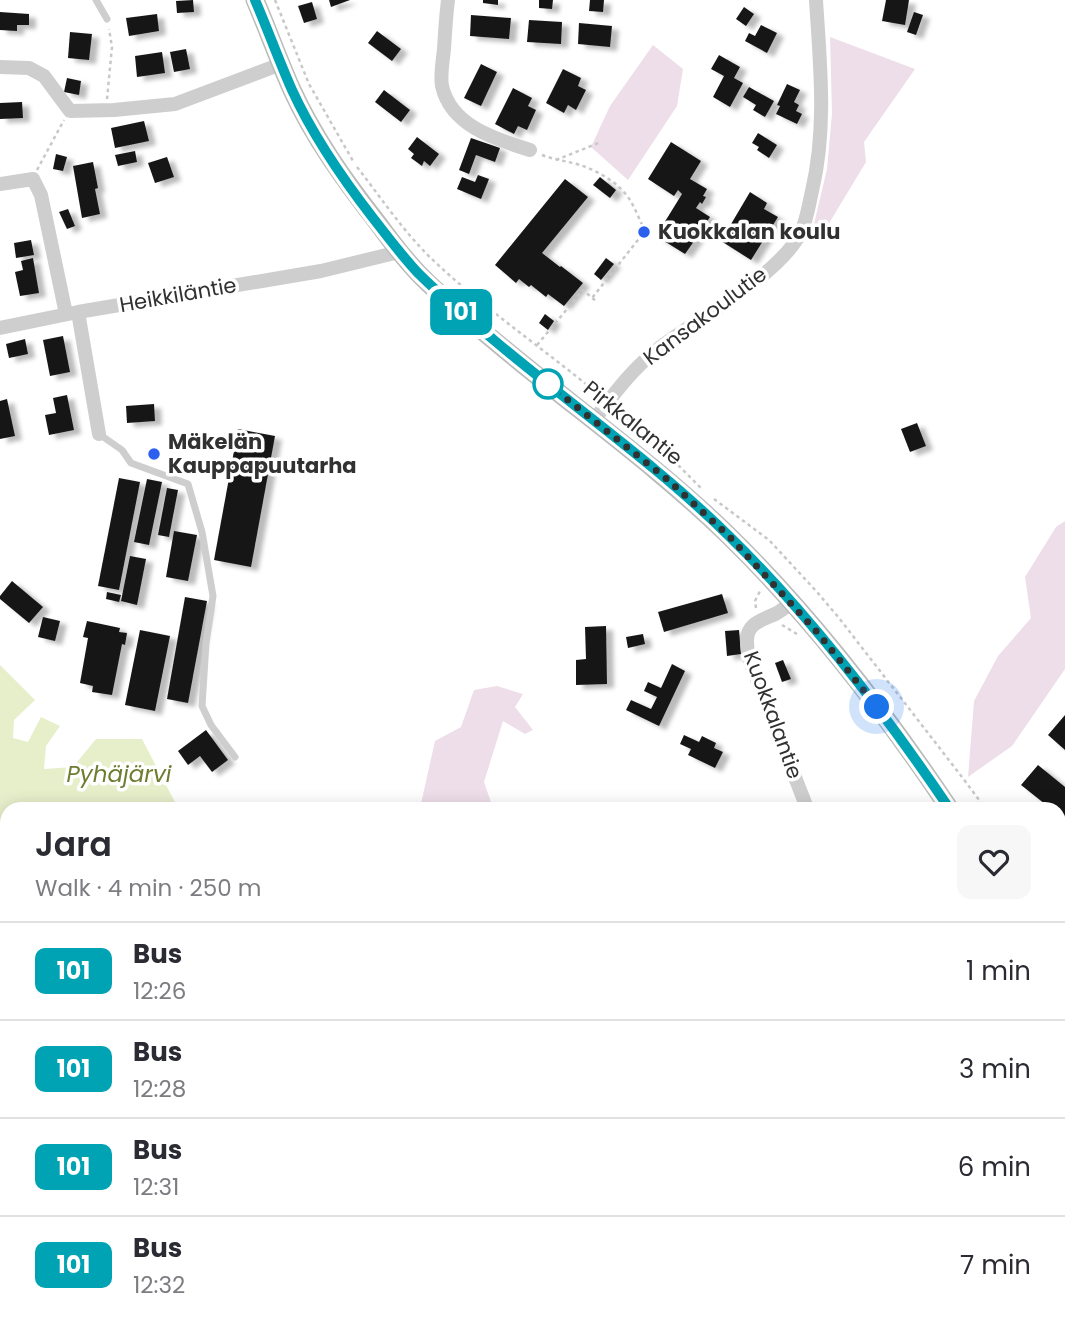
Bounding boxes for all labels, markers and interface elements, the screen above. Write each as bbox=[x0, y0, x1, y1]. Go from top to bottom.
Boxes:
place label: Kuokkalan koulu bbox=[658, 217, 840, 246]
marker: Kuokkalan koulu bbox=[636, 224, 652, 240]
street label: Kansakoulutie bbox=[637, 260, 772, 372]
street label: Heikkiläntie bbox=[117, 270, 239, 319]
line badge: 101 bbox=[421, 289, 501, 335]
text: 101 bbox=[444, 295, 478, 328]
unlabelled marker bbox=[533, 369, 563, 399]
street label: Pirkkalantie bbox=[578, 374, 689, 472]
place label: Mäkelän Kauppapuutarha bbox=[168, 427, 357, 480]
marker: Mäkelän Kauppapuutarha bbox=[146, 446, 162, 462]
street label: Kuokkalantie bbox=[737, 647, 810, 783]
your location bbox=[859, 689, 894, 724]
water label: Pyhäjärvi bbox=[67, 758, 172, 790]
text: Jara bbox=[35, 821, 112, 868]
button: heart bbox=[957, 825, 1031, 899]
text: Walk · 4 min · 250 m bbox=[35, 872, 261, 904]
text: Bus bbox=[133, 936, 182, 972]
text: 1 min bbox=[966, 953, 1031, 989]
text: 101 bbox=[57, 954, 90, 987]
text: 12:26 bbox=[133, 975, 186, 1007]
text: Bus bbox=[133, 1034, 182, 1070]
text: 3 min bbox=[959, 1051, 1031, 1087]
text: 101 bbox=[57, 1052, 90, 1085]
text: 12:28 bbox=[133, 1073, 186, 1105]
text: Bus bbox=[133, 1132, 182, 1168]
text: 6 min bbox=[958, 1149, 1031, 1185]
text: 101 bbox=[57, 1150, 90, 1183]
text: 12:31 bbox=[133, 1171, 179, 1203]
text: Bus bbox=[133, 1230, 182, 1266]
text: 7 min bbox=[960, 1247, 1031, 1283]
text: 101 bbox=[57, 1248, 90, 1281]
text: 12:32 bbox=[133, 1269, 185, 1301]

